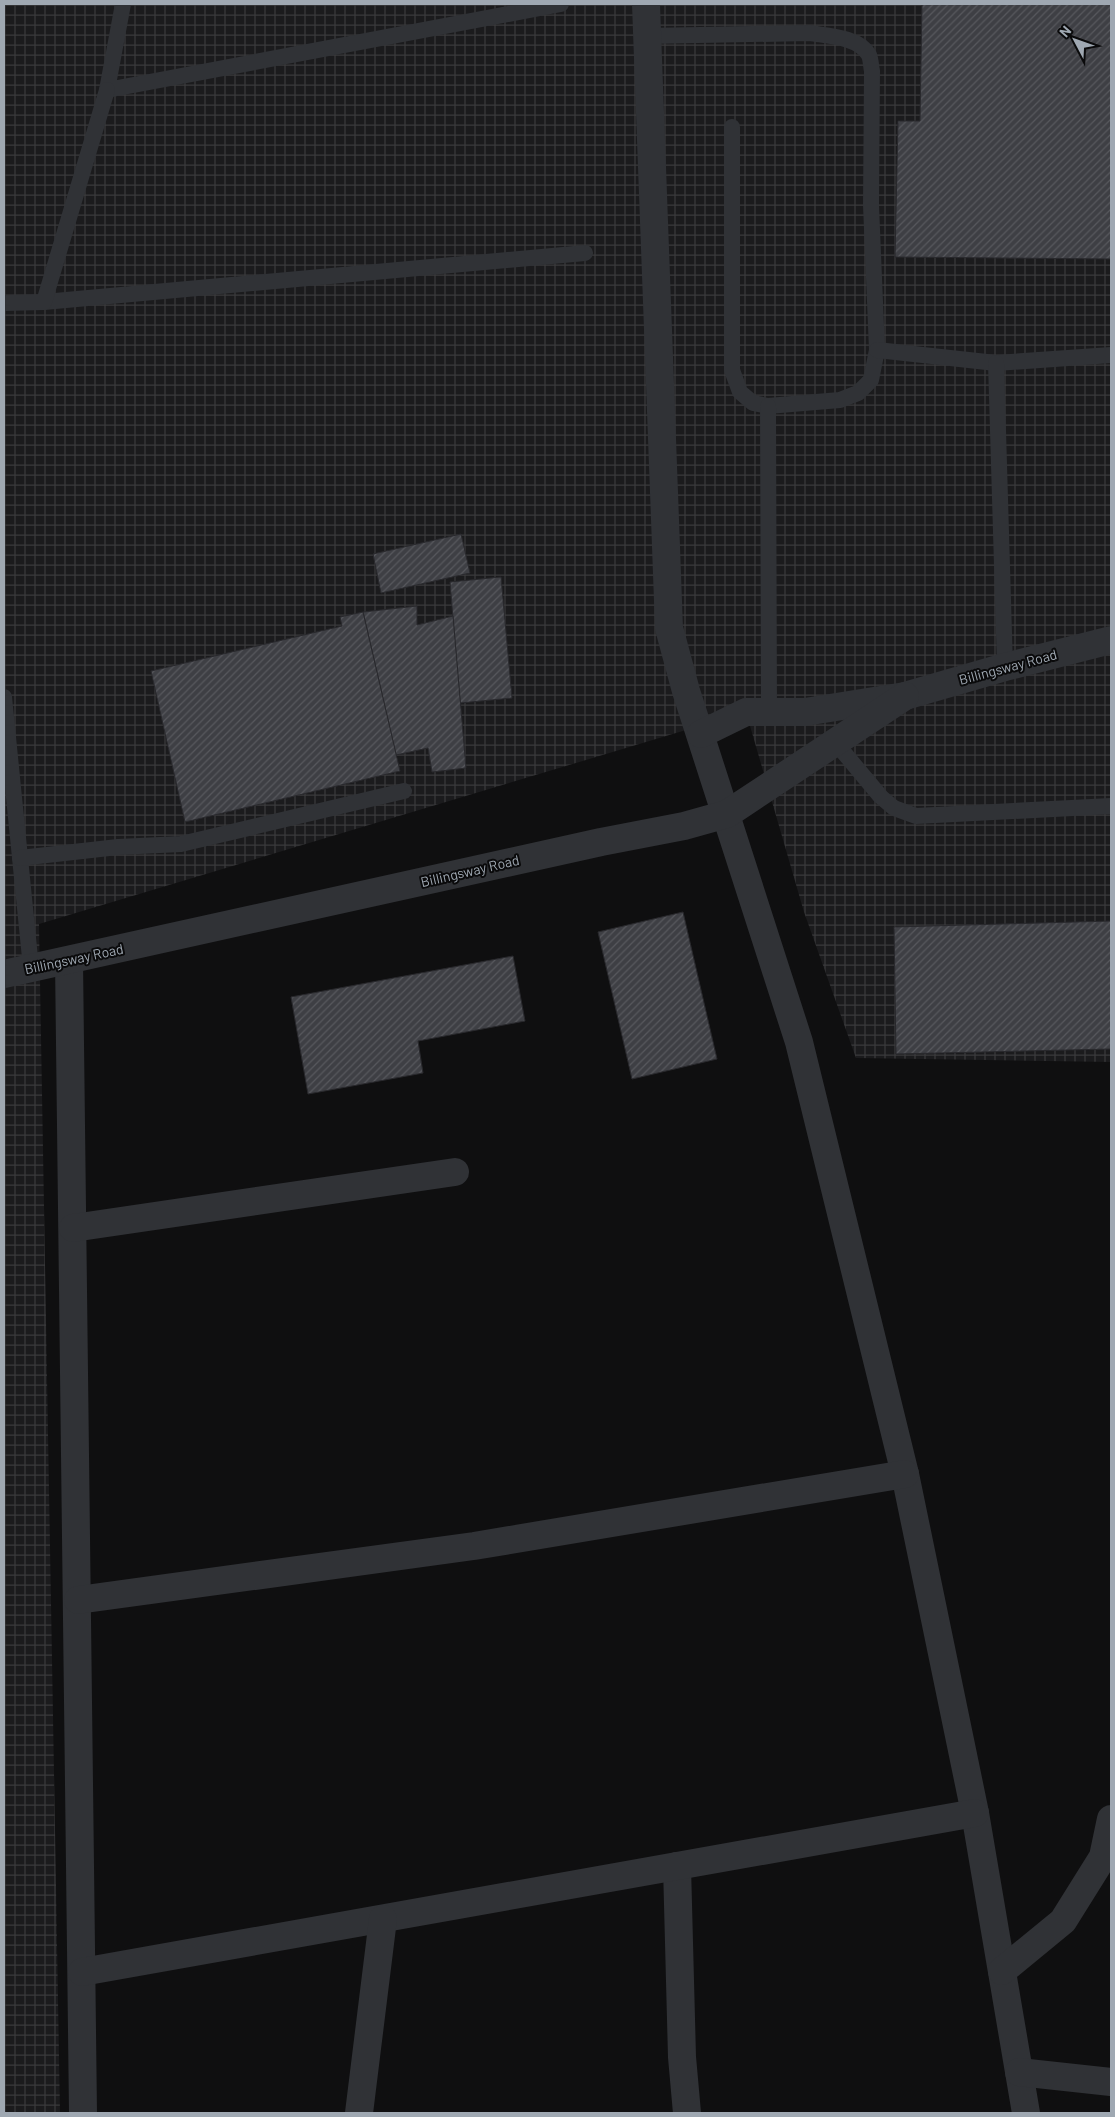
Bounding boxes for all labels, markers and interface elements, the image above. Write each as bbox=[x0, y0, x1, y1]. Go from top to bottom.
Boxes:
north arrow bbox=[1050, 15, 1100, 65]
text: N bbox=[1055, 22, 1074, 40]
street label: Billingsway Road bbox=[957, 645, 1059, 688]
street label: Billingsway Road bbox=[419, 851, 521, 890]
street label: Billingsway Road bbox=[23, 940, 125, 977]

